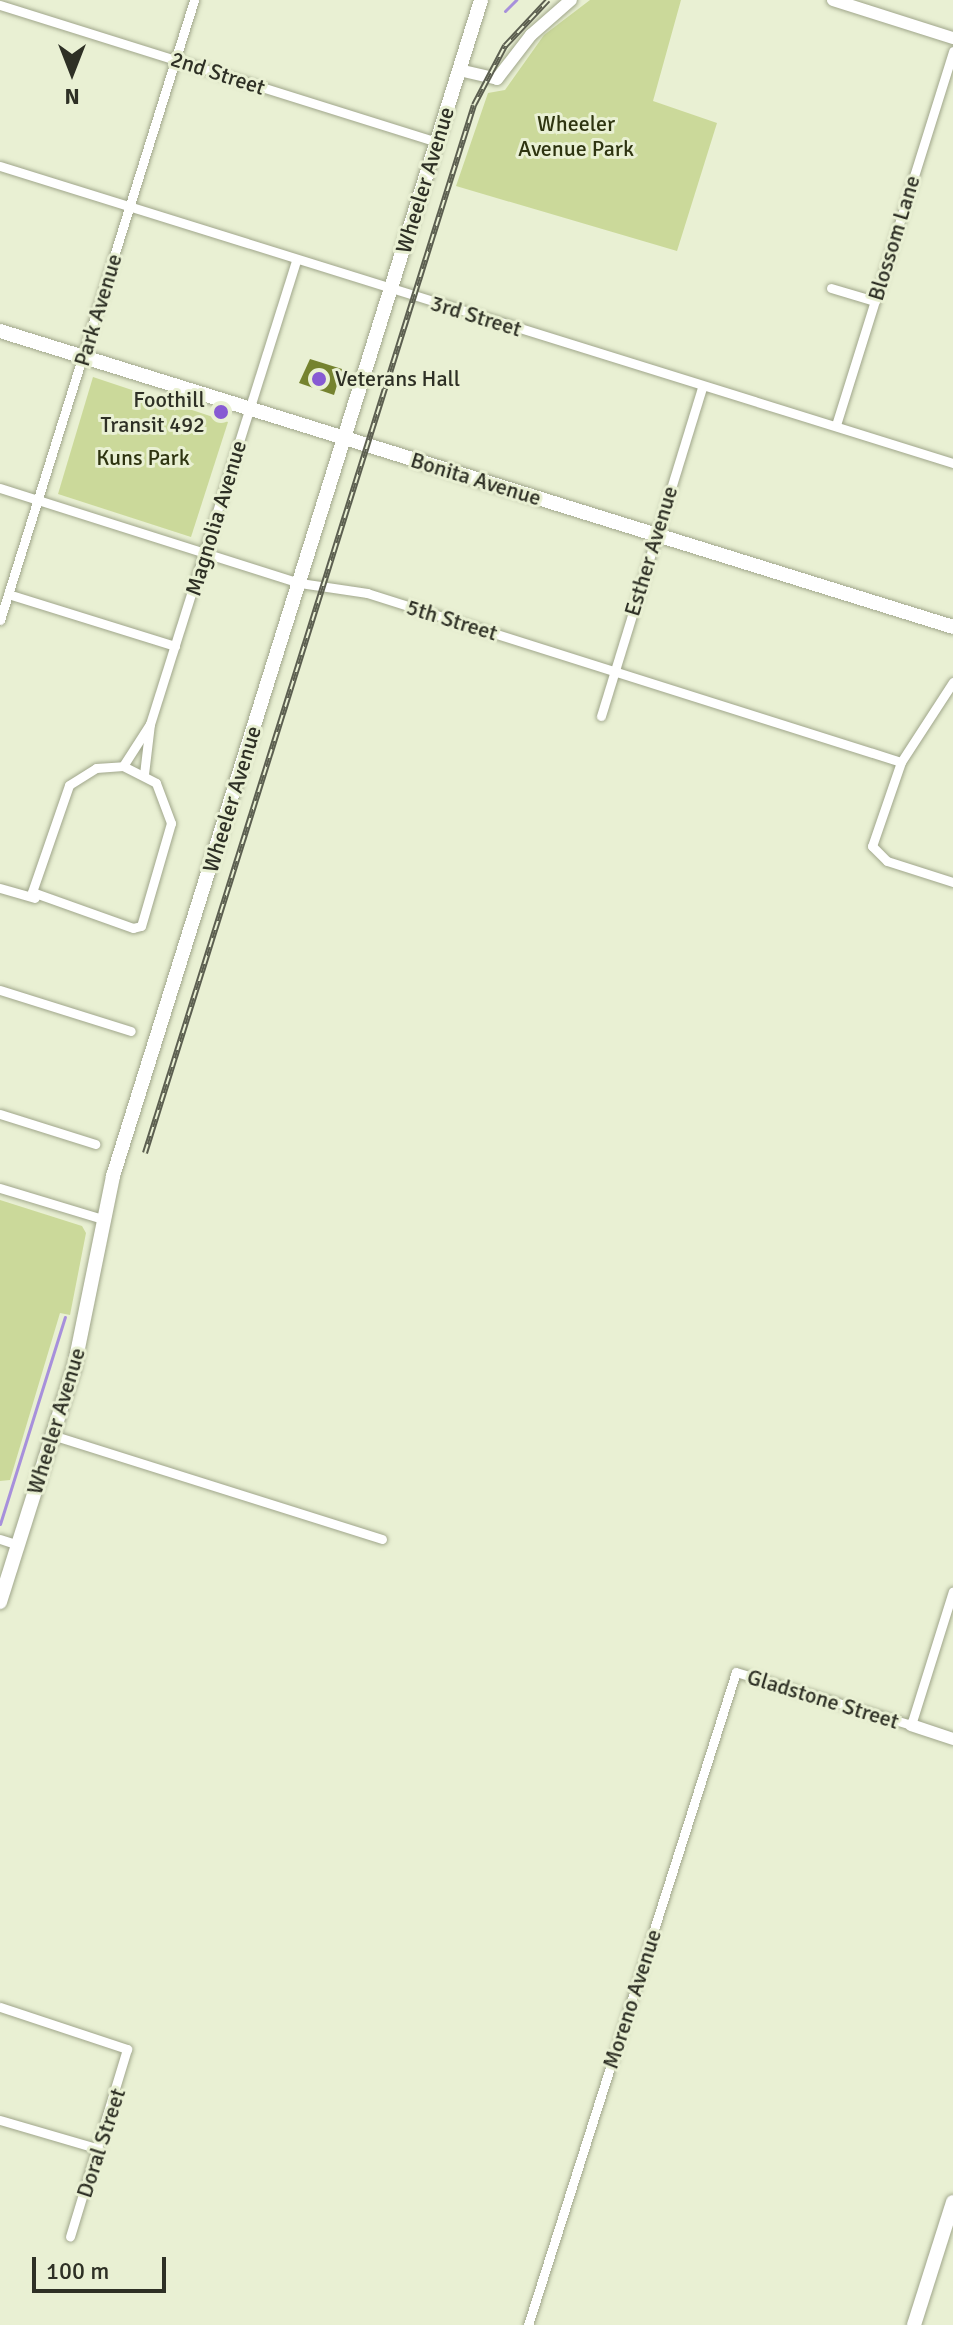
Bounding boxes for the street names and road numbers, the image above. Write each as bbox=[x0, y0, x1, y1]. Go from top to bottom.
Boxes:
street label: 2nd Street bbox=[167, 45, 269, 101]
street label: Wheeler Avenue bbox=[390, 104, 460, 256]
street label: Blossom Lane bbox=[862, 172, 926, 304]
street label: Park Avenue bbox=[68, 251, 128, 369]
street label: 3rd Street bbox=[427, 290, 525, 342]
street label: Magnolia Avenue bbox=[180, 437, 252, 599]
street label: Bonita Avenue bbox=[408, 447, 544, 511]
street label: Esther Avenue bbox=[619, 483, 683, 619]
street label: 5th Street bbox=[403, 594, 501, 646]
street label: Wheeler Avenue bbox=[197, 723, 267, 875]
street label: Wheeler Avenue bbox=[21, 1345, 91, 1497]
street label: Gladstone Street bbox=[744, 1663, 902, 1735]
street label: Moreno Avenue bbox=[597, 1926, 667, 2072]
street label: Doral Street bbox=[71, 2085, 131, 2201]

